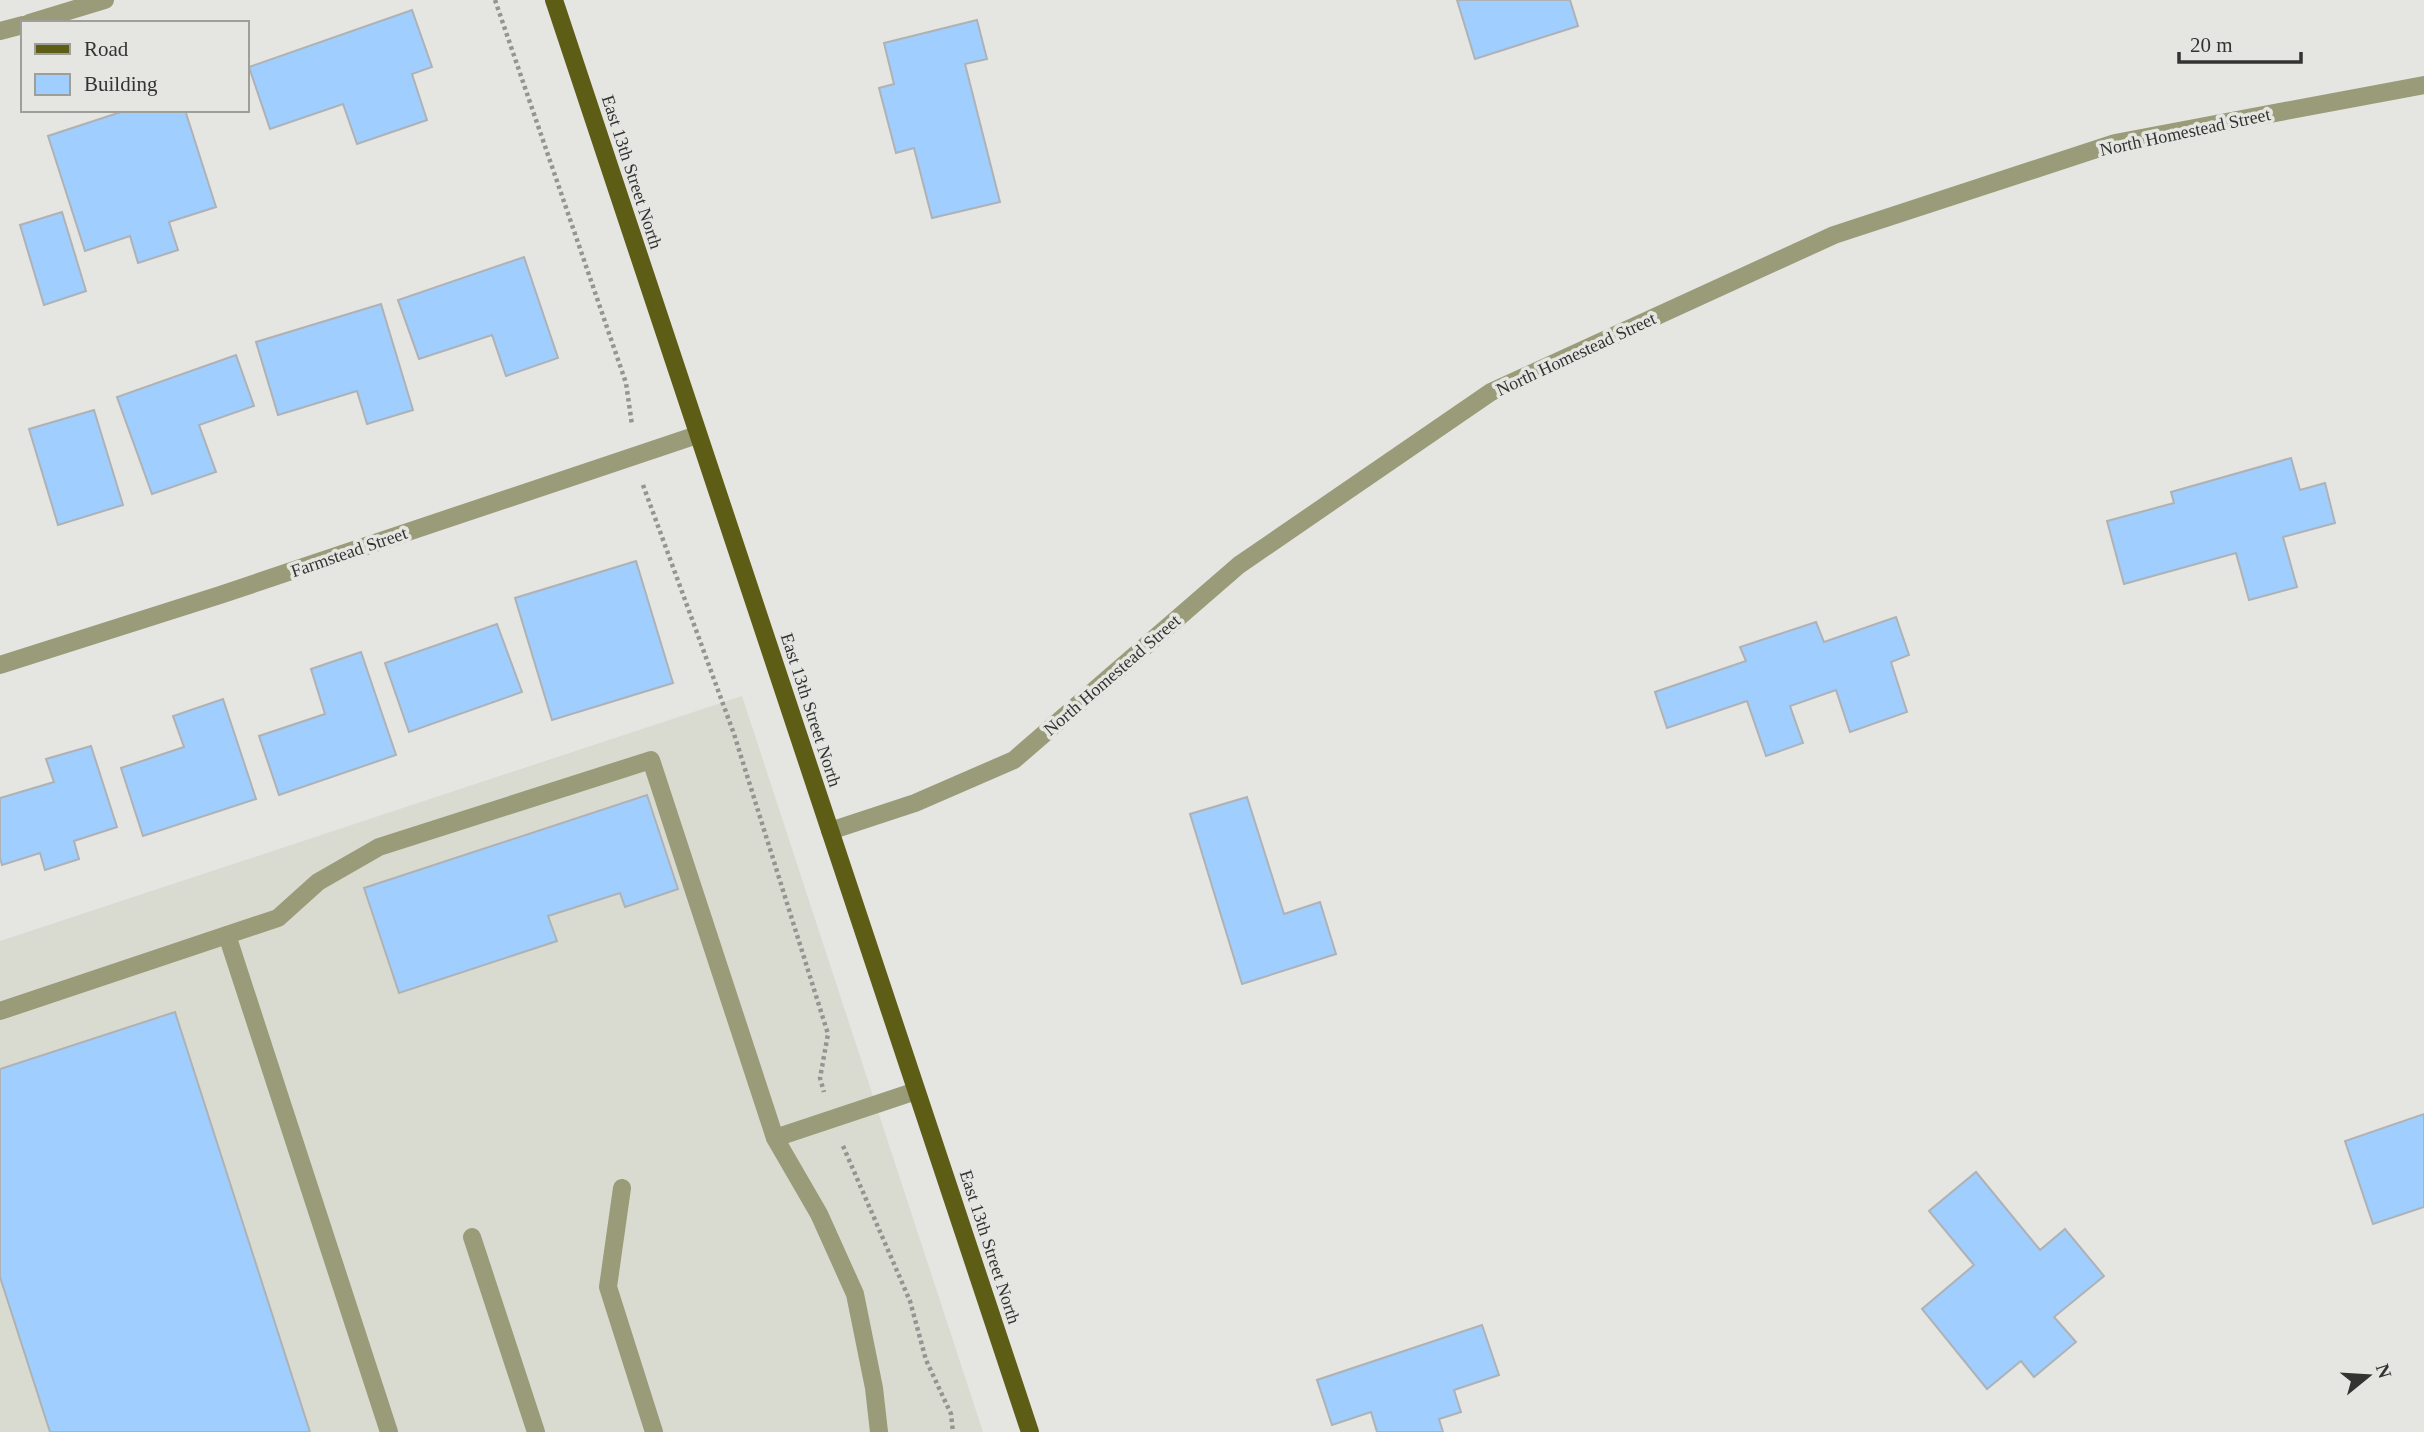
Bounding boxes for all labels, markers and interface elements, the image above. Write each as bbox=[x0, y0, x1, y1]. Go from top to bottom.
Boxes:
legend bbox=[21, 21, 248, 112]
scale bar bbox=[2179, 21, 2302, 65]
text: 20 m bbox=[2190, 33, 2233, 57]
text: Road bbox=[84, 37, 129, 61]
text: Building bbox=[84, 72, 158, 96]
street label: East 13th Street North bbox=[598, 93, 666, 251]
street label: North Homestead Street bbox=[2098, 104, 2272, 160]
street label: North Homestead Street bbox=[1493, 308, 1659, 400]
street label: Farmstead Street bbox=[288, 523, 410, 581]
street label: North Homestead Street bbox=[1040, 610, 1184, 740]
street label: East 13th Street North bbox=[777, 631, 845, 789]
street label: East 13th Street North bbox=[956, 1168, 1024, 1326]
north arrow bbox=[2333, 1341, 2403, 1411]
text: N bbox=[2372, 1361, 2396, 1381]

